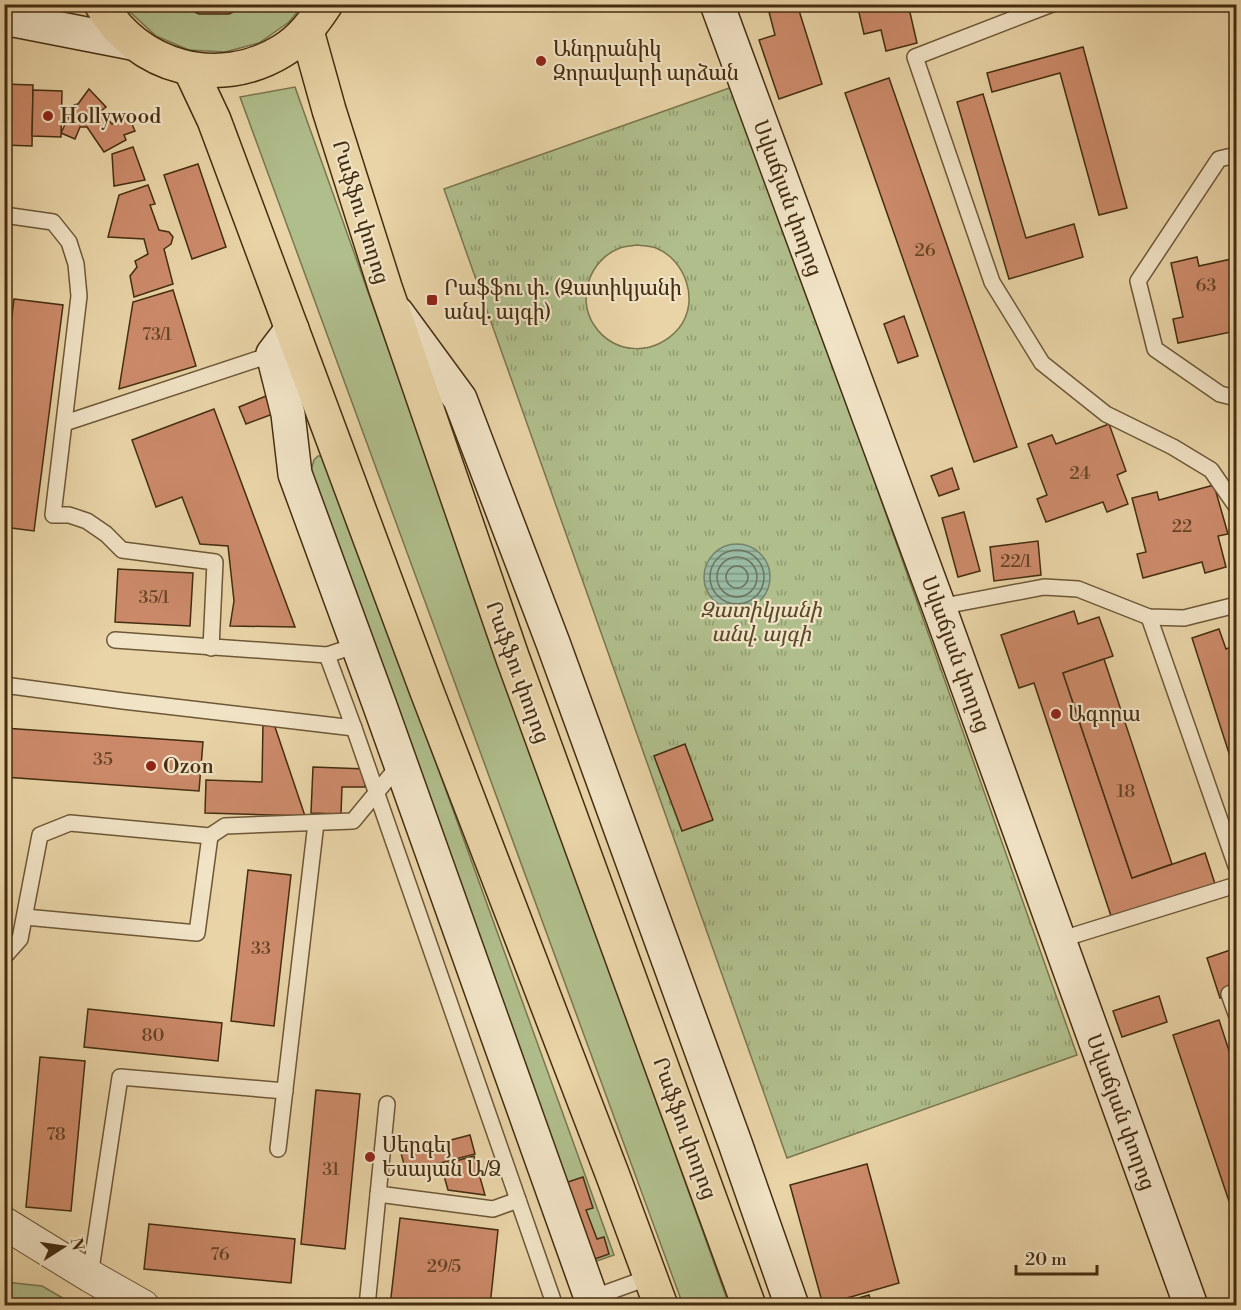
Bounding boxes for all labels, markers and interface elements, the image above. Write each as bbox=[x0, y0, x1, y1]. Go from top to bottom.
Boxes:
place label: Անդրանիկ Զորավարի արձան bbox=[553, 37, 739, 87]
marker: Անդրանիկ Զորավարի արձան bbox=[534, 54, 548, 68]
place label: Hollywood bbox=[60, 104, 161, 130]
marker: Hollywood bbox=[41, 109, 55, 123]
street label: Սվաճյան փողոց bbox=[747, 117, 827, 280]
street label: Րաֆֆու փողոց bbox=[326, 137, 394, 287]
house number: 26 bbox=[914, 239, 936, 262]
house number: 63 bbox=[1196, 274, 1216, 297]
place label: Րաֆֆու փ. (Զատիկյանի անվ. այգի) bbox=[444, 276, 682, 326]
marker: Րաֆֆու փ. (Զատիկյանի անվ. այգի) bbox=[425, 293, 439, 307]
house number: 73/1 bbox=[142, 323, 172, 346]
house number: 24 bbox=[1069, 462, 1091, 485]
house number: 22 bbox=[1172, 515, 1192, 538]
house number: 22/1 bbox=[1000, 550, 1032, 573]
street label: Սվաճյան փողոց bbox=[915, 573, 995, 736]
house number: 35/1 bbox=[138, 586, 170, 609]
street label: Րաֆֆու փողոց bbox=[479, 598, 555, 747]
park label: Զատիկյանի անվ. այգի bbox=[700, 598, 823, 648]
place label: Ագորա bbox=[1068, 702, 1140, 728]
marker: Ագորա bbox=[1049, 707, 1063, 721]
house number: 35 bbox=[93, 748, 113, 771]
place label: Ozon bbox=[163, 754, 214, 780]
marker: Ozon bbox=[144, 759, 158, 773]
house number: 18 bbox=[1117, 780, 1135, 803]
house number: 33 bbox=[251, 937, 271, 960]
house number: 80 bbox=[142, 1024, 165, 1047]
street label: Սվաճյան փողոց bbox=[1080, 1031, 1160, 1194]
street label: Րաֆֆու փողոց bbox=[646, 1054, 722, 1203]
house number: 78 bbox=[46, 1123, 66, 1146]
place label: Սերգեյ Եսայան Ա/Ձ bbox=[382, 1133, 501, 1183]
marker: Սերգեյ Եսայան Ա/Ձ bbox=[363, 1150, 377, 1164]
house number: 31 bbox=[322, 1158, 340, 1181]
north arrow bbox=[33, 1217, 93, 1277]
text: N bbox=[66, 1236, 88, 1253]
scale bar bbox=[1016, 1238, 1097, 1276]
house number: 76 bbox=[210, 1243, 230, 1266]
text: 20 m bbox=[1025, 1248, 1067, 1271]
house number: 29/5 bbox=[427, 1255, 461, 1278]

